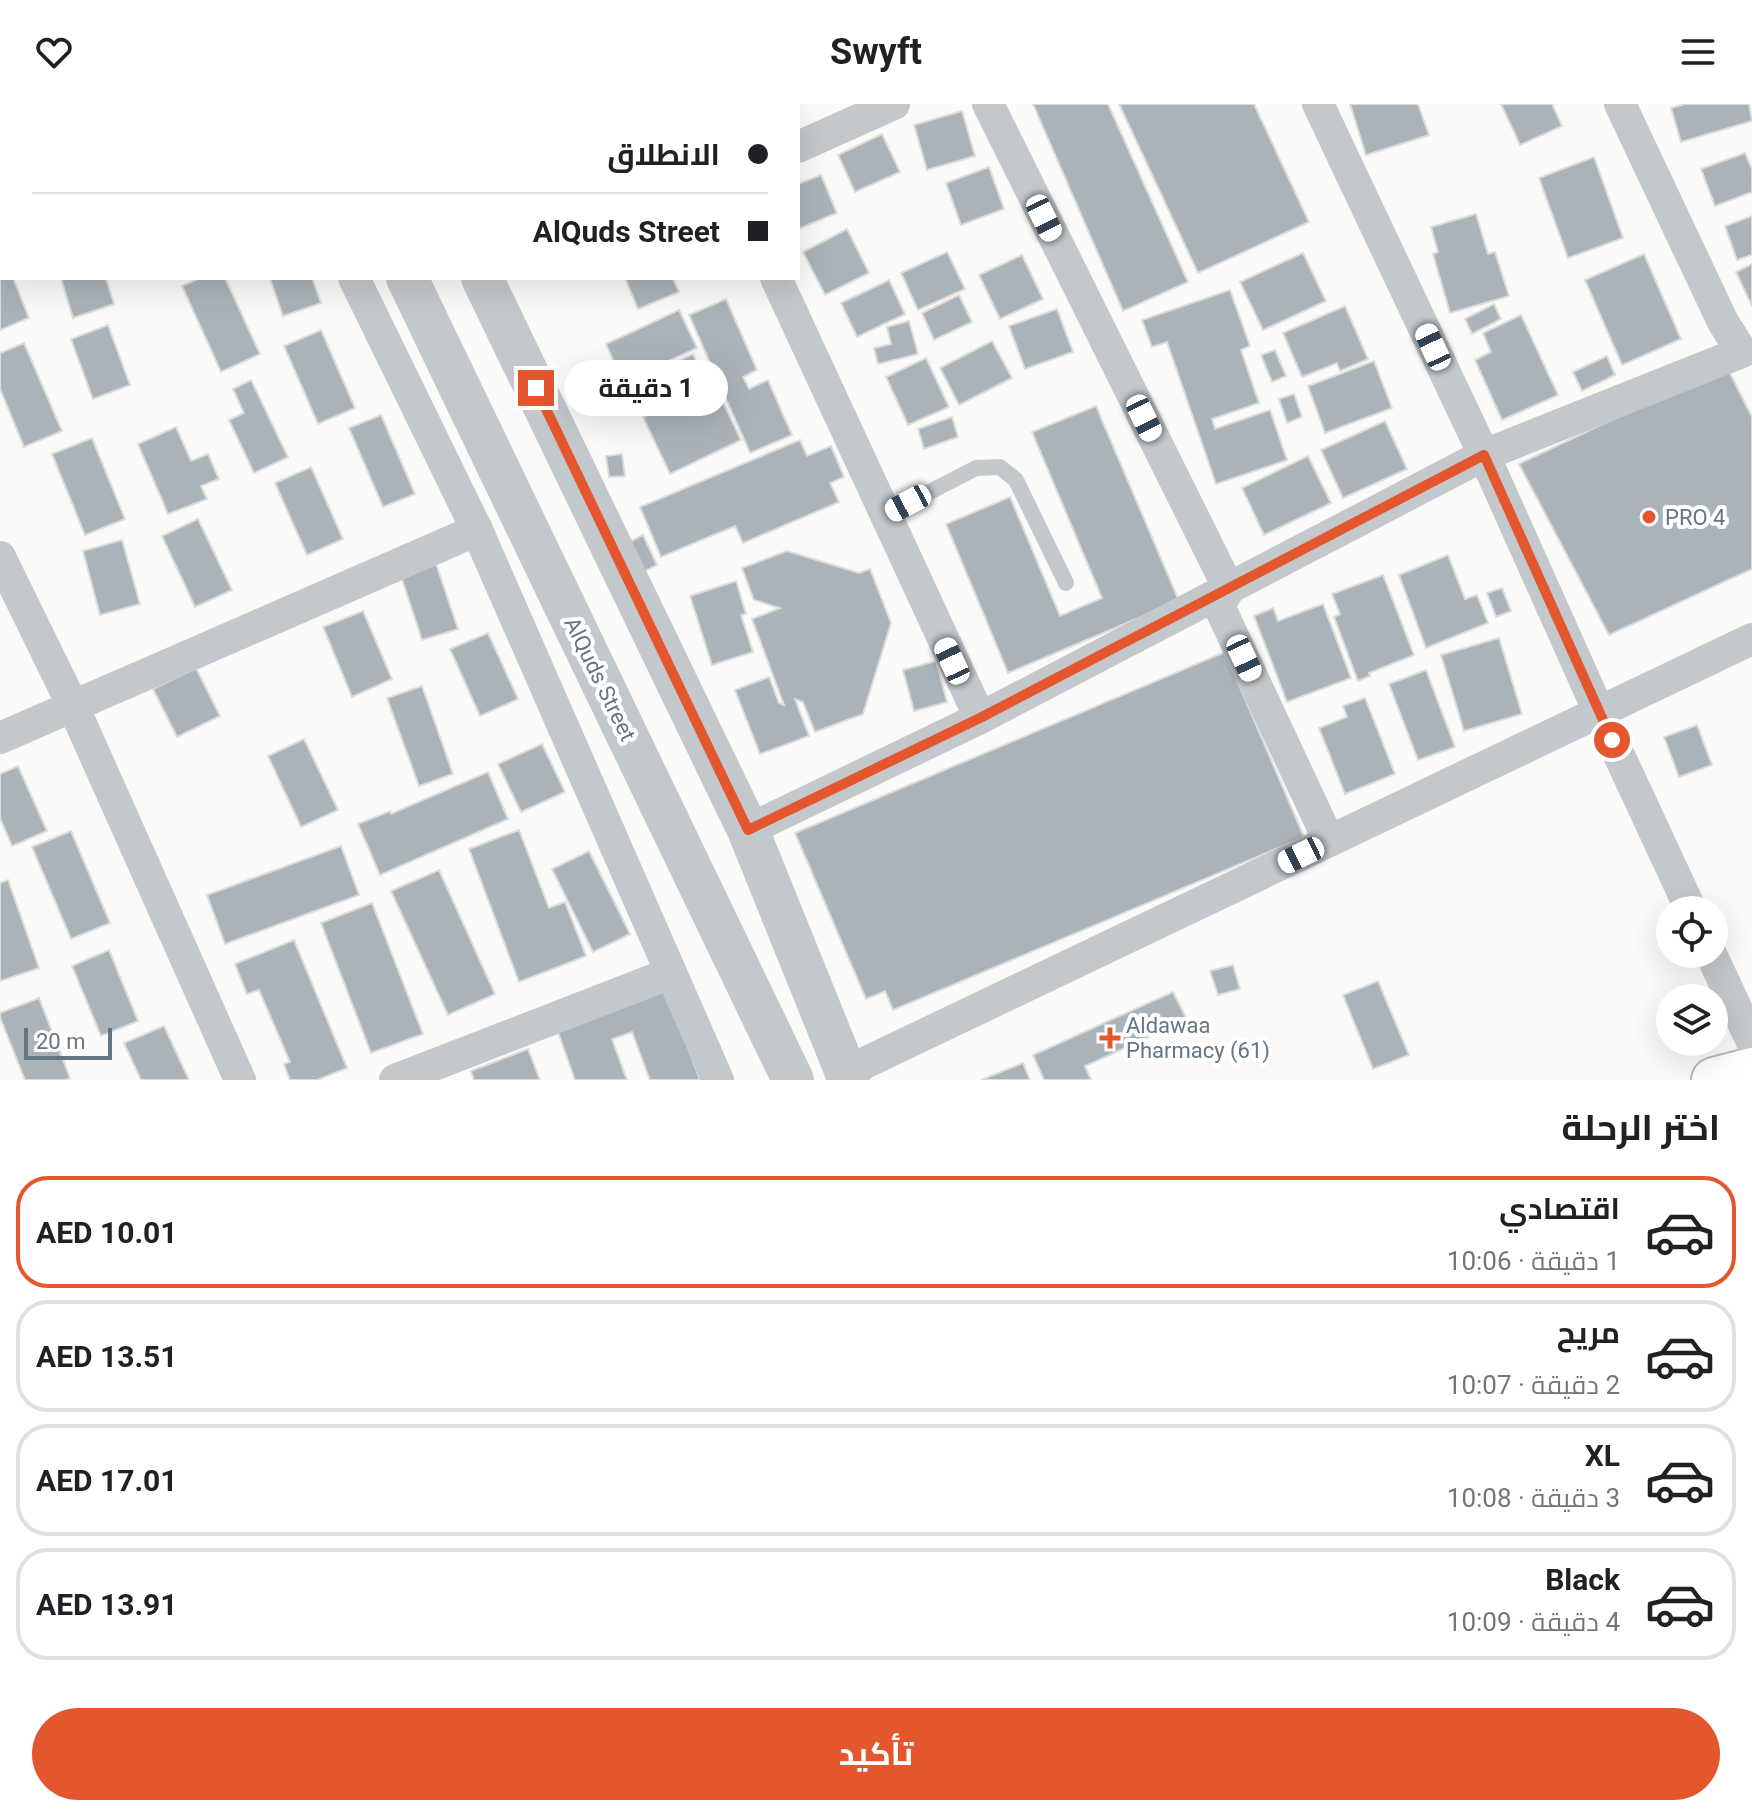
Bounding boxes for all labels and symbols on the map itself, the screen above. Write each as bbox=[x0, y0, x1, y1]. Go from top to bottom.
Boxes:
car bbox=[1023, 191, 1065, 245]
car bbox=[1412, 320, 1454, 374]
callout: 1 دقيقة bbox=[564, 360, 728, 416]
route end bbox=[518, 370, 554, 406]
car bbox=[1123, 391, 1165, 445]
car bbox=[881, 481, 935, 525]
place label: PRO 4 bbox=[1665, 505, 1725, 530]
marker: PRO 4 bbox=[1640, 508, 1658, 526]
street label: AlQuds Street bbox=[559, 613, 641, 745]
car bbox=[1223, 631, 1265, 685]
car bbox=[931, 634, 973, 688]
route start bbox=[1594, 722, 1630, 758]
car bbox=[1274, 834, 1328, 876]
place label: Aldawaa Pharmacy (61) bbox=[1126, 1013, 1270, 1064]
scale bar bbox=[24, 1024, 112, 1060]
marker: Aldawaa Pharmacy (61) bbox=[1101, 1029, 1119, 1047]

